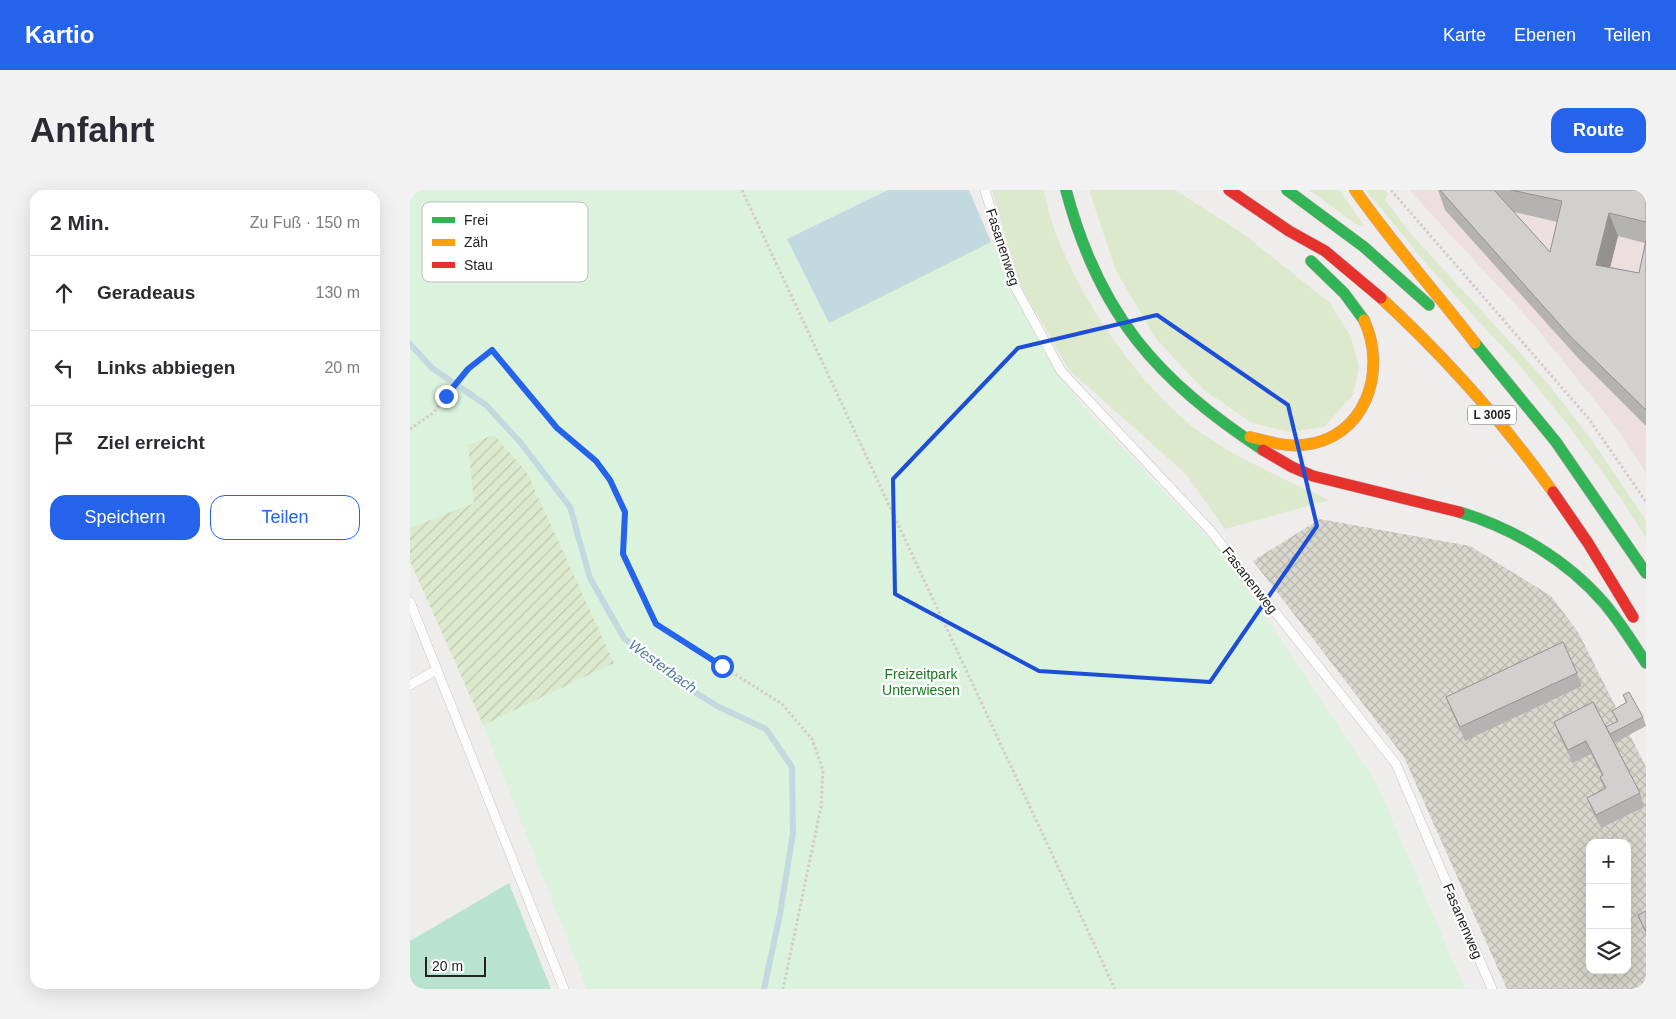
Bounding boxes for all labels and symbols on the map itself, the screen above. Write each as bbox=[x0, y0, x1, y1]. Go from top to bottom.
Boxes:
legend bbox=[422, 202, 588, 282]
street label: Fasanenweg bbox=[983, 206, 1023, 288]
text: Frei bbox=[464, 212, 488, 228]
text: Zäh bbox=[464, 234, 488, 250]
text: Stau bbox=[464, 257, 493, 273]
route end bbox=[435, 385, 458, 408]
road number: L 3005 bbox=[1468, 406, 1516, 424]
street label: Fasanenweg bbox=[1219, 543, 1281, 617]
water label: Westerbach bbox=[626, 636, 700, 696]
route start bbox=[711, 655, 734, 678]
park label: Freizeitpark Unterwiesen bbox=[882, 666, 960, 698]
street label: Fasanenweg bbox=[1440, 881, 1486, 961]
scale bar bbox=[425, 954, 486, 977]

